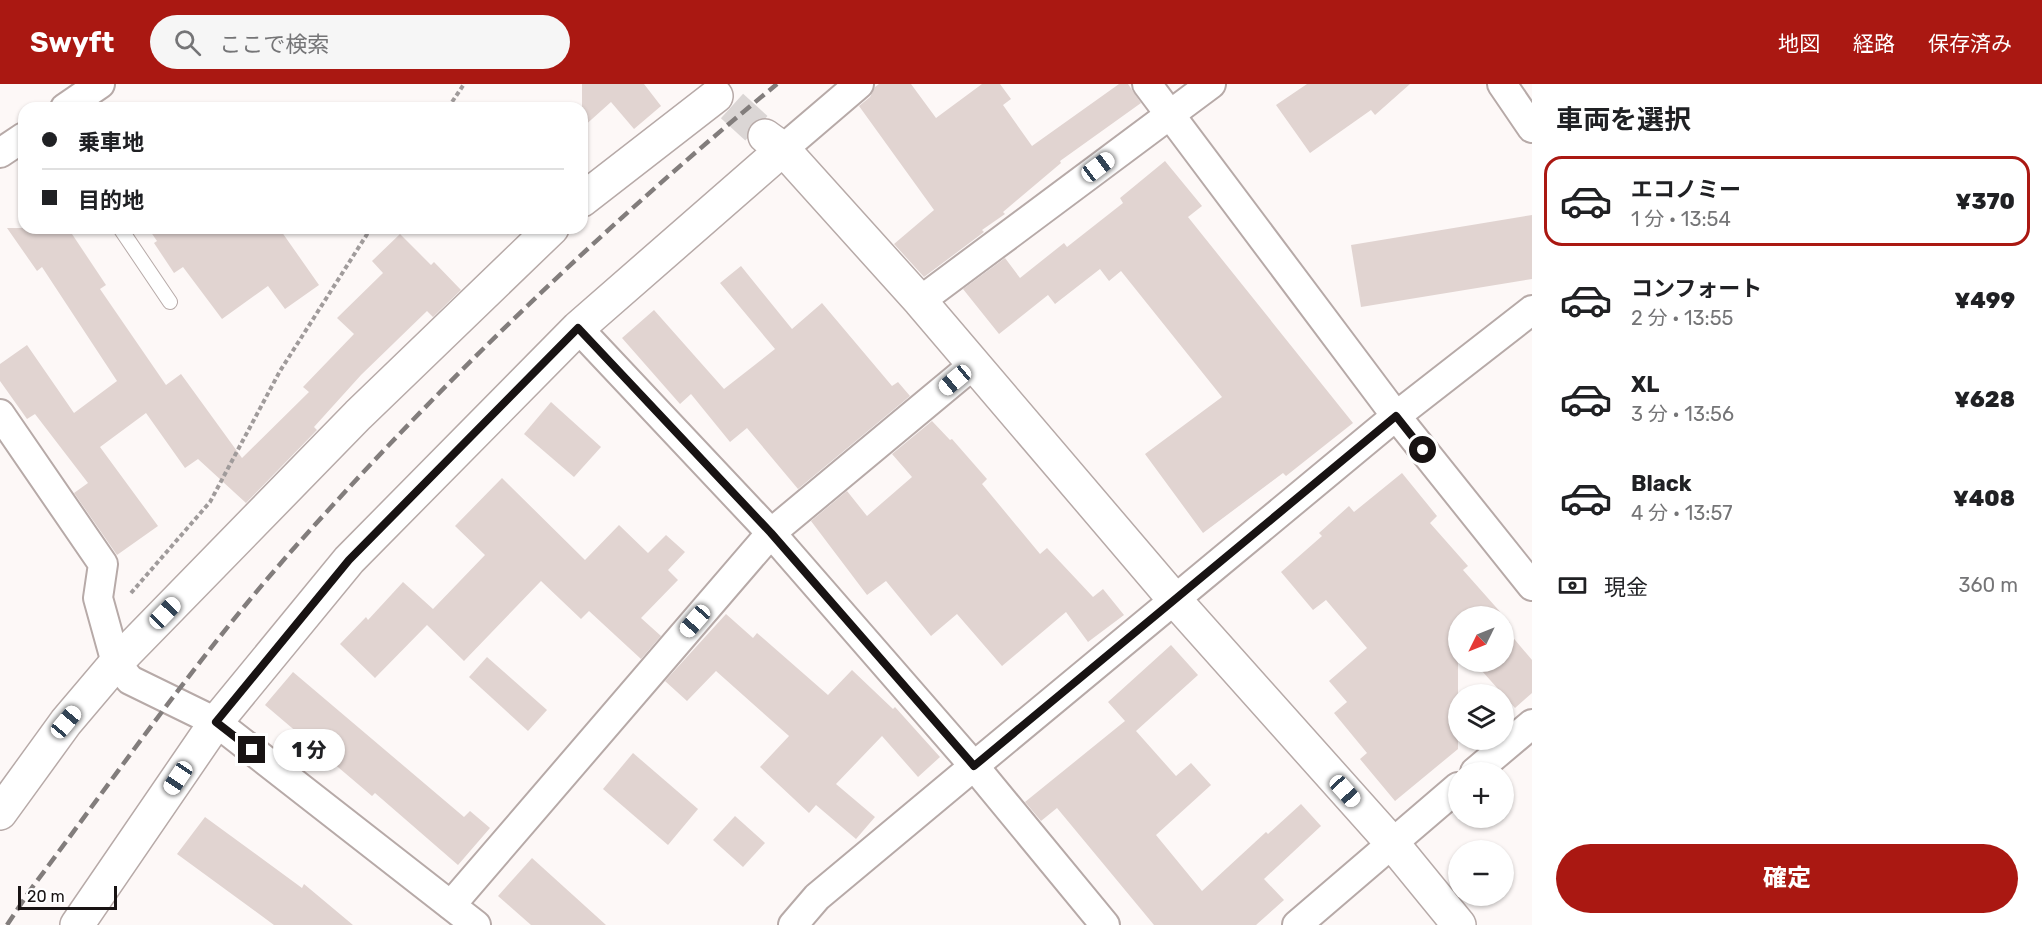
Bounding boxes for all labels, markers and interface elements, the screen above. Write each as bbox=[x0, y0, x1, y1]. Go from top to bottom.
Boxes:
search box bbox=[150, 15, 570, 69]
text: Swyft bbox=[30, 26, 114, 59]
icon: search bbox=[171, 26, 204, 59]
text: ここで検索 bbox=[219, 31, 329, 58]
text: 地図 bbox=[1778, 31, 1820, 56]
text: 経路 bbox=[1853, 31, 1895, 56]
text: 保存済み bbox=[1928, 31, 2012, 56]
text: 車両を選択 bbox=[1556, 104, 1691, 136]
text: 乗車地 bbox=[78, 129, 144, 156]
car bbox=[1078, 149, 1118, 185]
icon: car bbox=[1559, 174, 1613, 228]
text: エコノミー bbox=[1631, 176, 1741, 203]
text: 目的地 bbox=[78, 187, 144, 214]
text: ¥370 bbox=[1956, 188, 2015, 215]
text: 1 分 · 13:54 bbox=[1631, 207, 1731, 231]
icon: car bbox=[1559, 273, 1613, 327]
text: コンフォート bbox=[1631, 275, 1762, 302]
text: ¥499 bbox=[1954, 287, 2015, 314]
text: 2 分 · 13:55 bbox=[1631, 306, 1734, 330]
car bbox=[935, 362, 975, 398]
text: XL bbox=[1631, 371, 1659, 398]
icon: car bbox=[1559, 372, 1613, 426]
text: ¥628 bbox=[1954, 386, 2015, 413]
text: 3 分 · 13:56 bbox=[1631, 402, 1734, 426]
route start bbox=[1409, 436, 1436, 463]
text: Black bbox=[1631, 470, 1692, 497]
icon: car bbox=[1559, 471, 1613, 525]
text: ¥408 bbox=[1953, 485, 2015, 512]
text: 4 分 · 13:57 bbox=[1631, 501, 1733, 525]
icon: cash bbox=[1556, 569, 1589, 602]
text: 360 m bbox=[1959, 573, 2018, 597]
text: 現金 bbox=[1604, 574, 1648, 601]
car bbox=[146, 594, 184, 632]
car bbox=[676, 602, 714, 640]
north arrow bbox=[1448, 606, 1514, 672]
map controls bbox=[1448, 606, 1514, 906]
button: layers bbox=[1448, 684, 1514, 750]
car bbox=[48, 702, 84, 742]
callout: 1 分 bbox=[273, 729, 345, 771]
route end bbox=[238, 736, 265, 763]
text: 1 分 bbox=[292, 738, 326, 762]
car bbox=[160, 758, 196, 798]
button: + bbox=[1448, 762, 1514, 828]
car bbox=[1326, 772, 1364, 810]
button: − bbox=[1448, 840, 1514, 906]
button: 確定 bbox=[1556, 844, 2018, 913]
scale bar bbox=[18, 883, 117, 910]
text: 20 m bbox=[27, 887, 65, 906]

